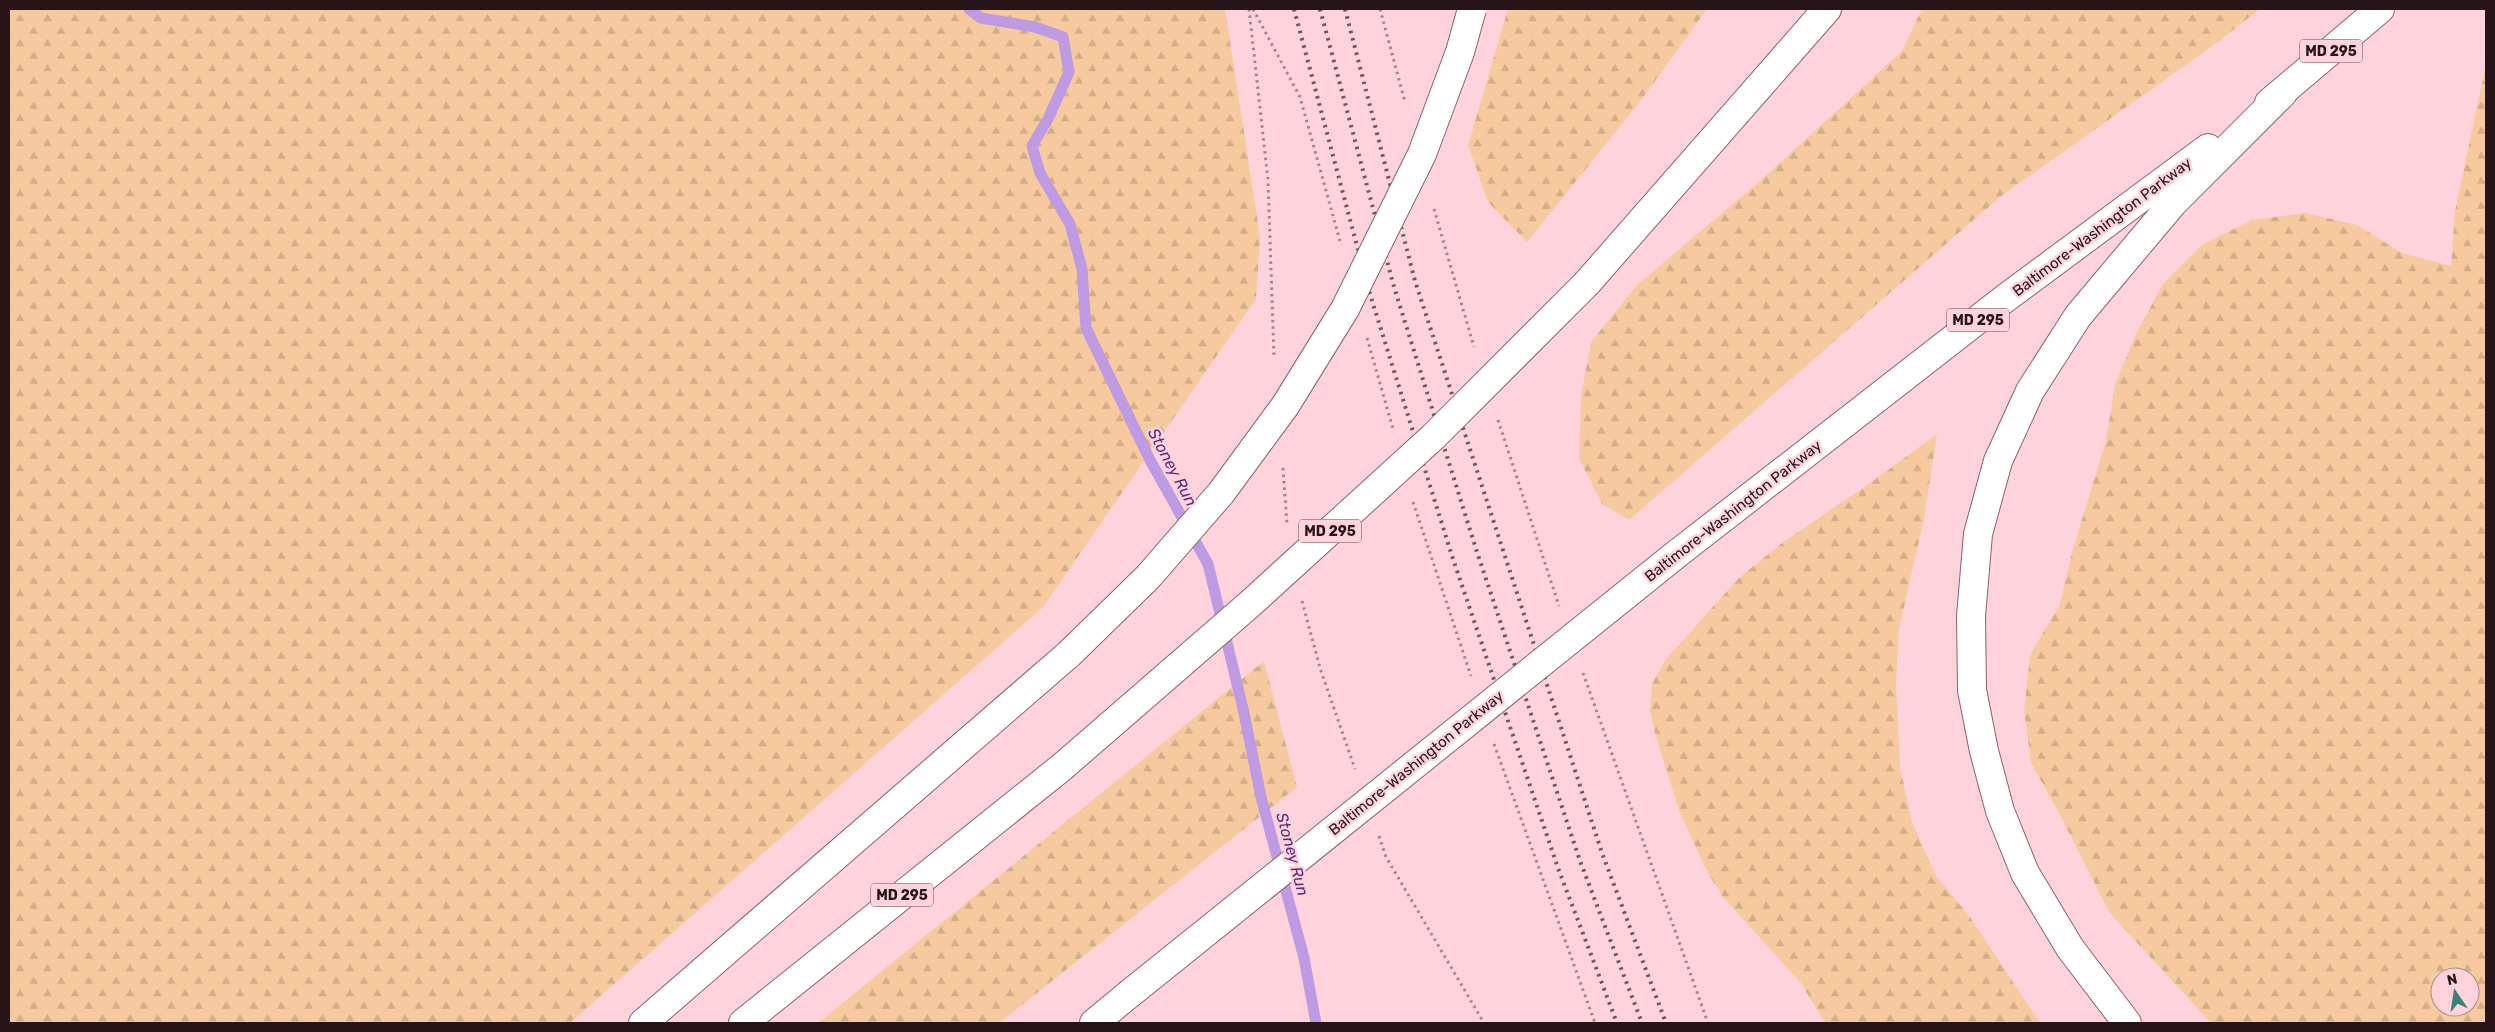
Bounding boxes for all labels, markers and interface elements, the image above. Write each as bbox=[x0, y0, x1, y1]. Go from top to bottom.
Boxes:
road number: MD 295 bbox=[2300, 40, 2362, 62]
street label: Baltimore-Washington Parkway bbox=[2009, 154, 2195, 300]
road number: MD 295 bbox=[1947, 308, 2009, 332]
water label: Stoney Run bbox=[1144, 425, 1201, 510]
street label: Baltimore-Washington Parkway bbox=[1641, 436, 1825, 586]
road number: MD 295 bbox=[1299, 520, 1361, 542]
street label: Baltimore-Washington Parkway bbox=[1325, 687, 1507, 839]
water label: Stoney Run bbox=[1272, 810, 1313, 898]
road number: MD 295 bbox=[871, 884, 933, 906]
north arrow bbox=[2430, 967, 2480, 1017]
text: N bbox=[2445, 970, 2459, 989]

